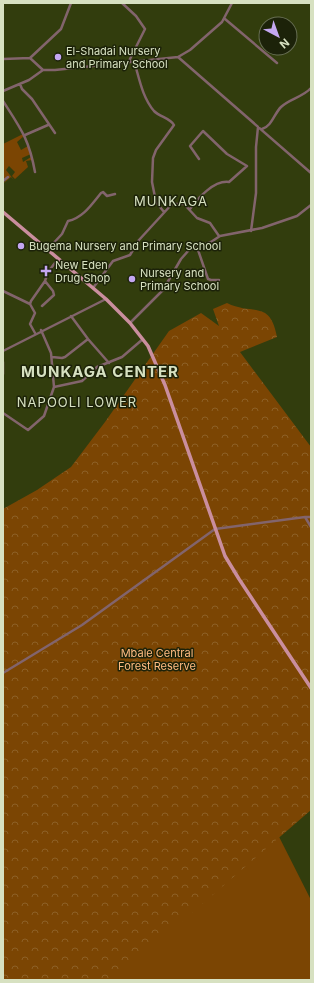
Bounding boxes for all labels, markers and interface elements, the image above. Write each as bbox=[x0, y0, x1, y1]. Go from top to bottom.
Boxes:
north arrow bbox=[258, 16, 298, 56]
text: N bbox=[277, 36, 292, 52]
place label: El-Shadai Nursery and Primary School bbox=[66, 44, 168, 71]
marker: El-Shadai Nursery and Primary School bbox=[53, 52, 63, 62]
district label: MUNKAGA bbox=[134, 193, 208, 209]
place label: Bugema Nursery and Primary School bbox=[29, 239, 221, 253]
marker: Bugema Nursery and Primary School bbox=[16, 241, 26, 251]
place label: New Eden Drug Shop bbox=[55, 258, 111, 285]
marker: New Eden Drug Shop bbox=[40, 265, 52, 277]
place label: Nursery and Primary School bbox=[140, 266, 219, 293]
marker: Nursery and Primary School bbox=[127, 274, 137, 284]
district label: MUNKAGA CENTER bbox=[21, 362, 179, 381]
district label: NAPOOLI LOWER bbox=[17, 394, 137, 410]
park label: Mbale Central Forest Reserve bbox=[118, 646, 196, 673]

